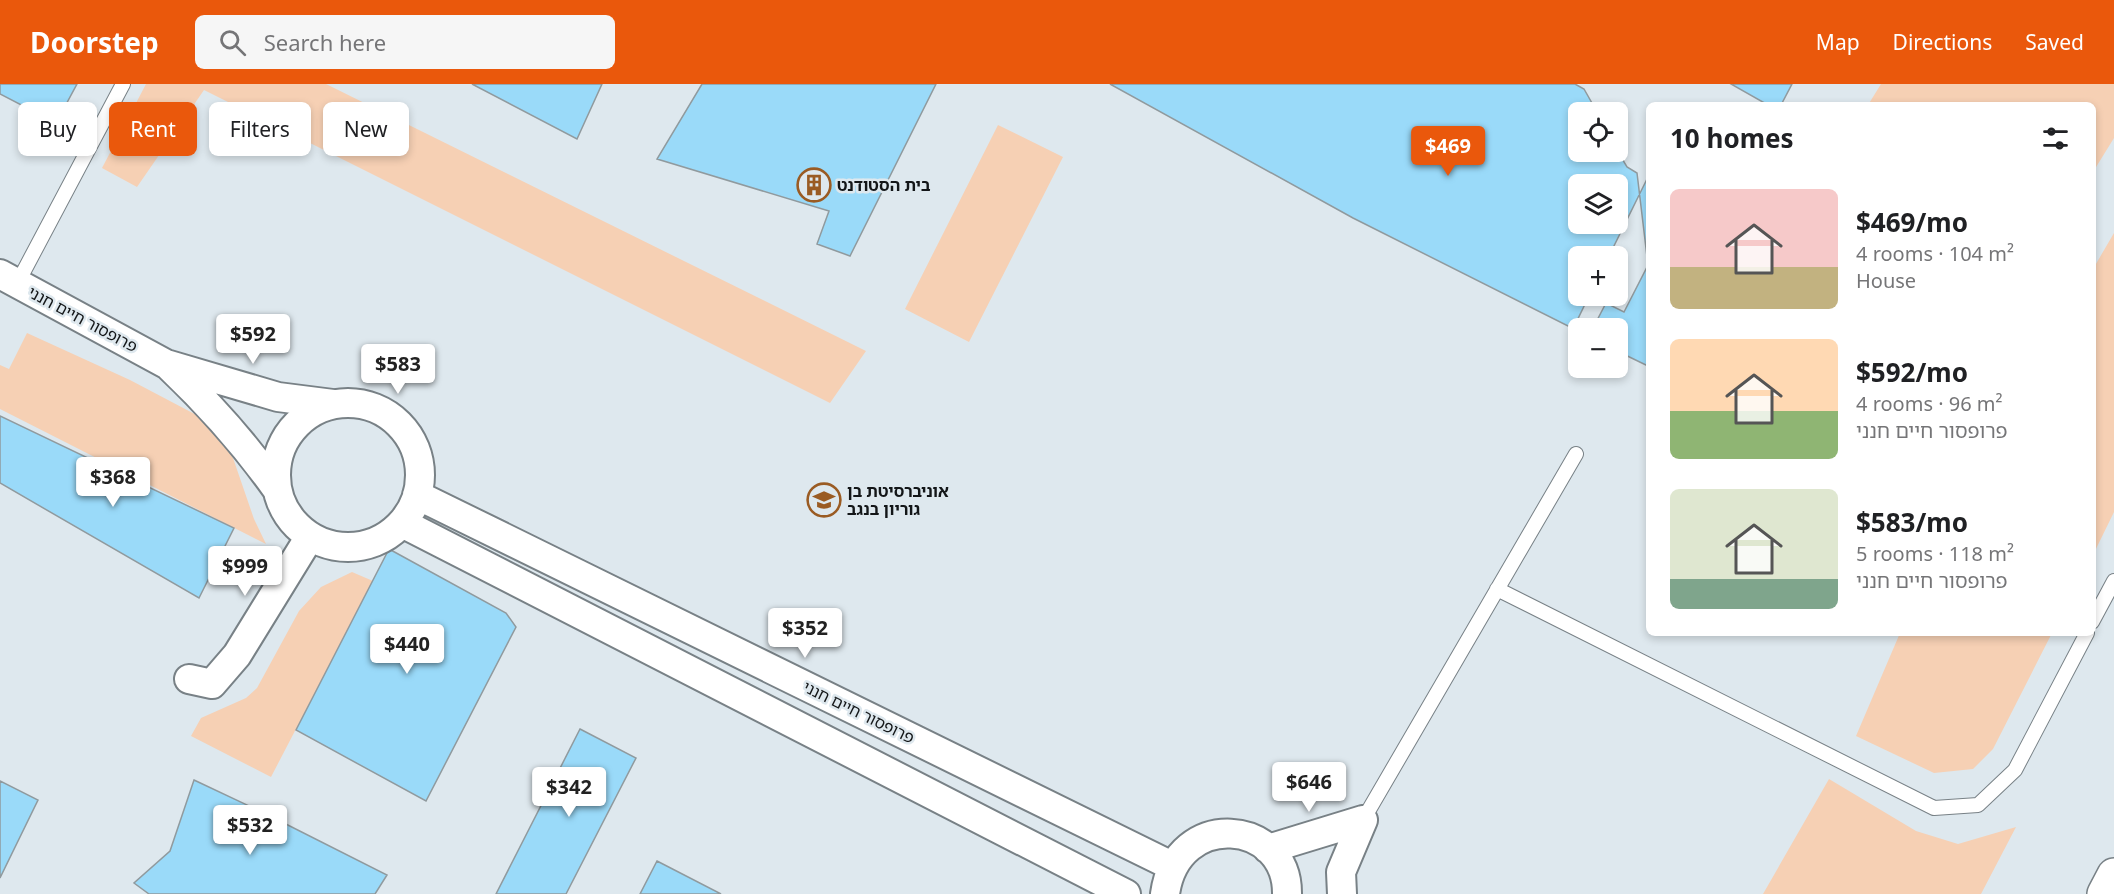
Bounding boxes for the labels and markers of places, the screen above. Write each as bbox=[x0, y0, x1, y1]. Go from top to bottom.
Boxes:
pin: $469 bbox=[1412, 126, 1484, 177]
building icon: בית הסטודנט bbox=[796, 167, 832, 203]
place label: בית הסטודנט bbox=[837, 174, 931, 196]
pin: $592 bbox=[217, 314, 289, 365]
pin: $583 bbox=[362, 344, 434, 395]
pin: $368 bbox=[77, 457, 149, 508]
place label: אוניברסיטת בן גוריון בנגב bbox=[847, 480, 949, 520]
school or university icon: אוניברסיטת בן גוריון בנגב bbox=[806, 482, 842, 518]
pin: $999 bbox=[209, 546, 281, 597]
pin: $352 bbox=[769, 608, 841, 659]
pin: $440 bbox=[371, 624, 443, 675]
pin: $646 bbox=[1273, 762, 1345, 813]
pin: $342 bbox=[533, 767, 605, 818]
pin: $532 bbox=[214, 805, 286, 856]

